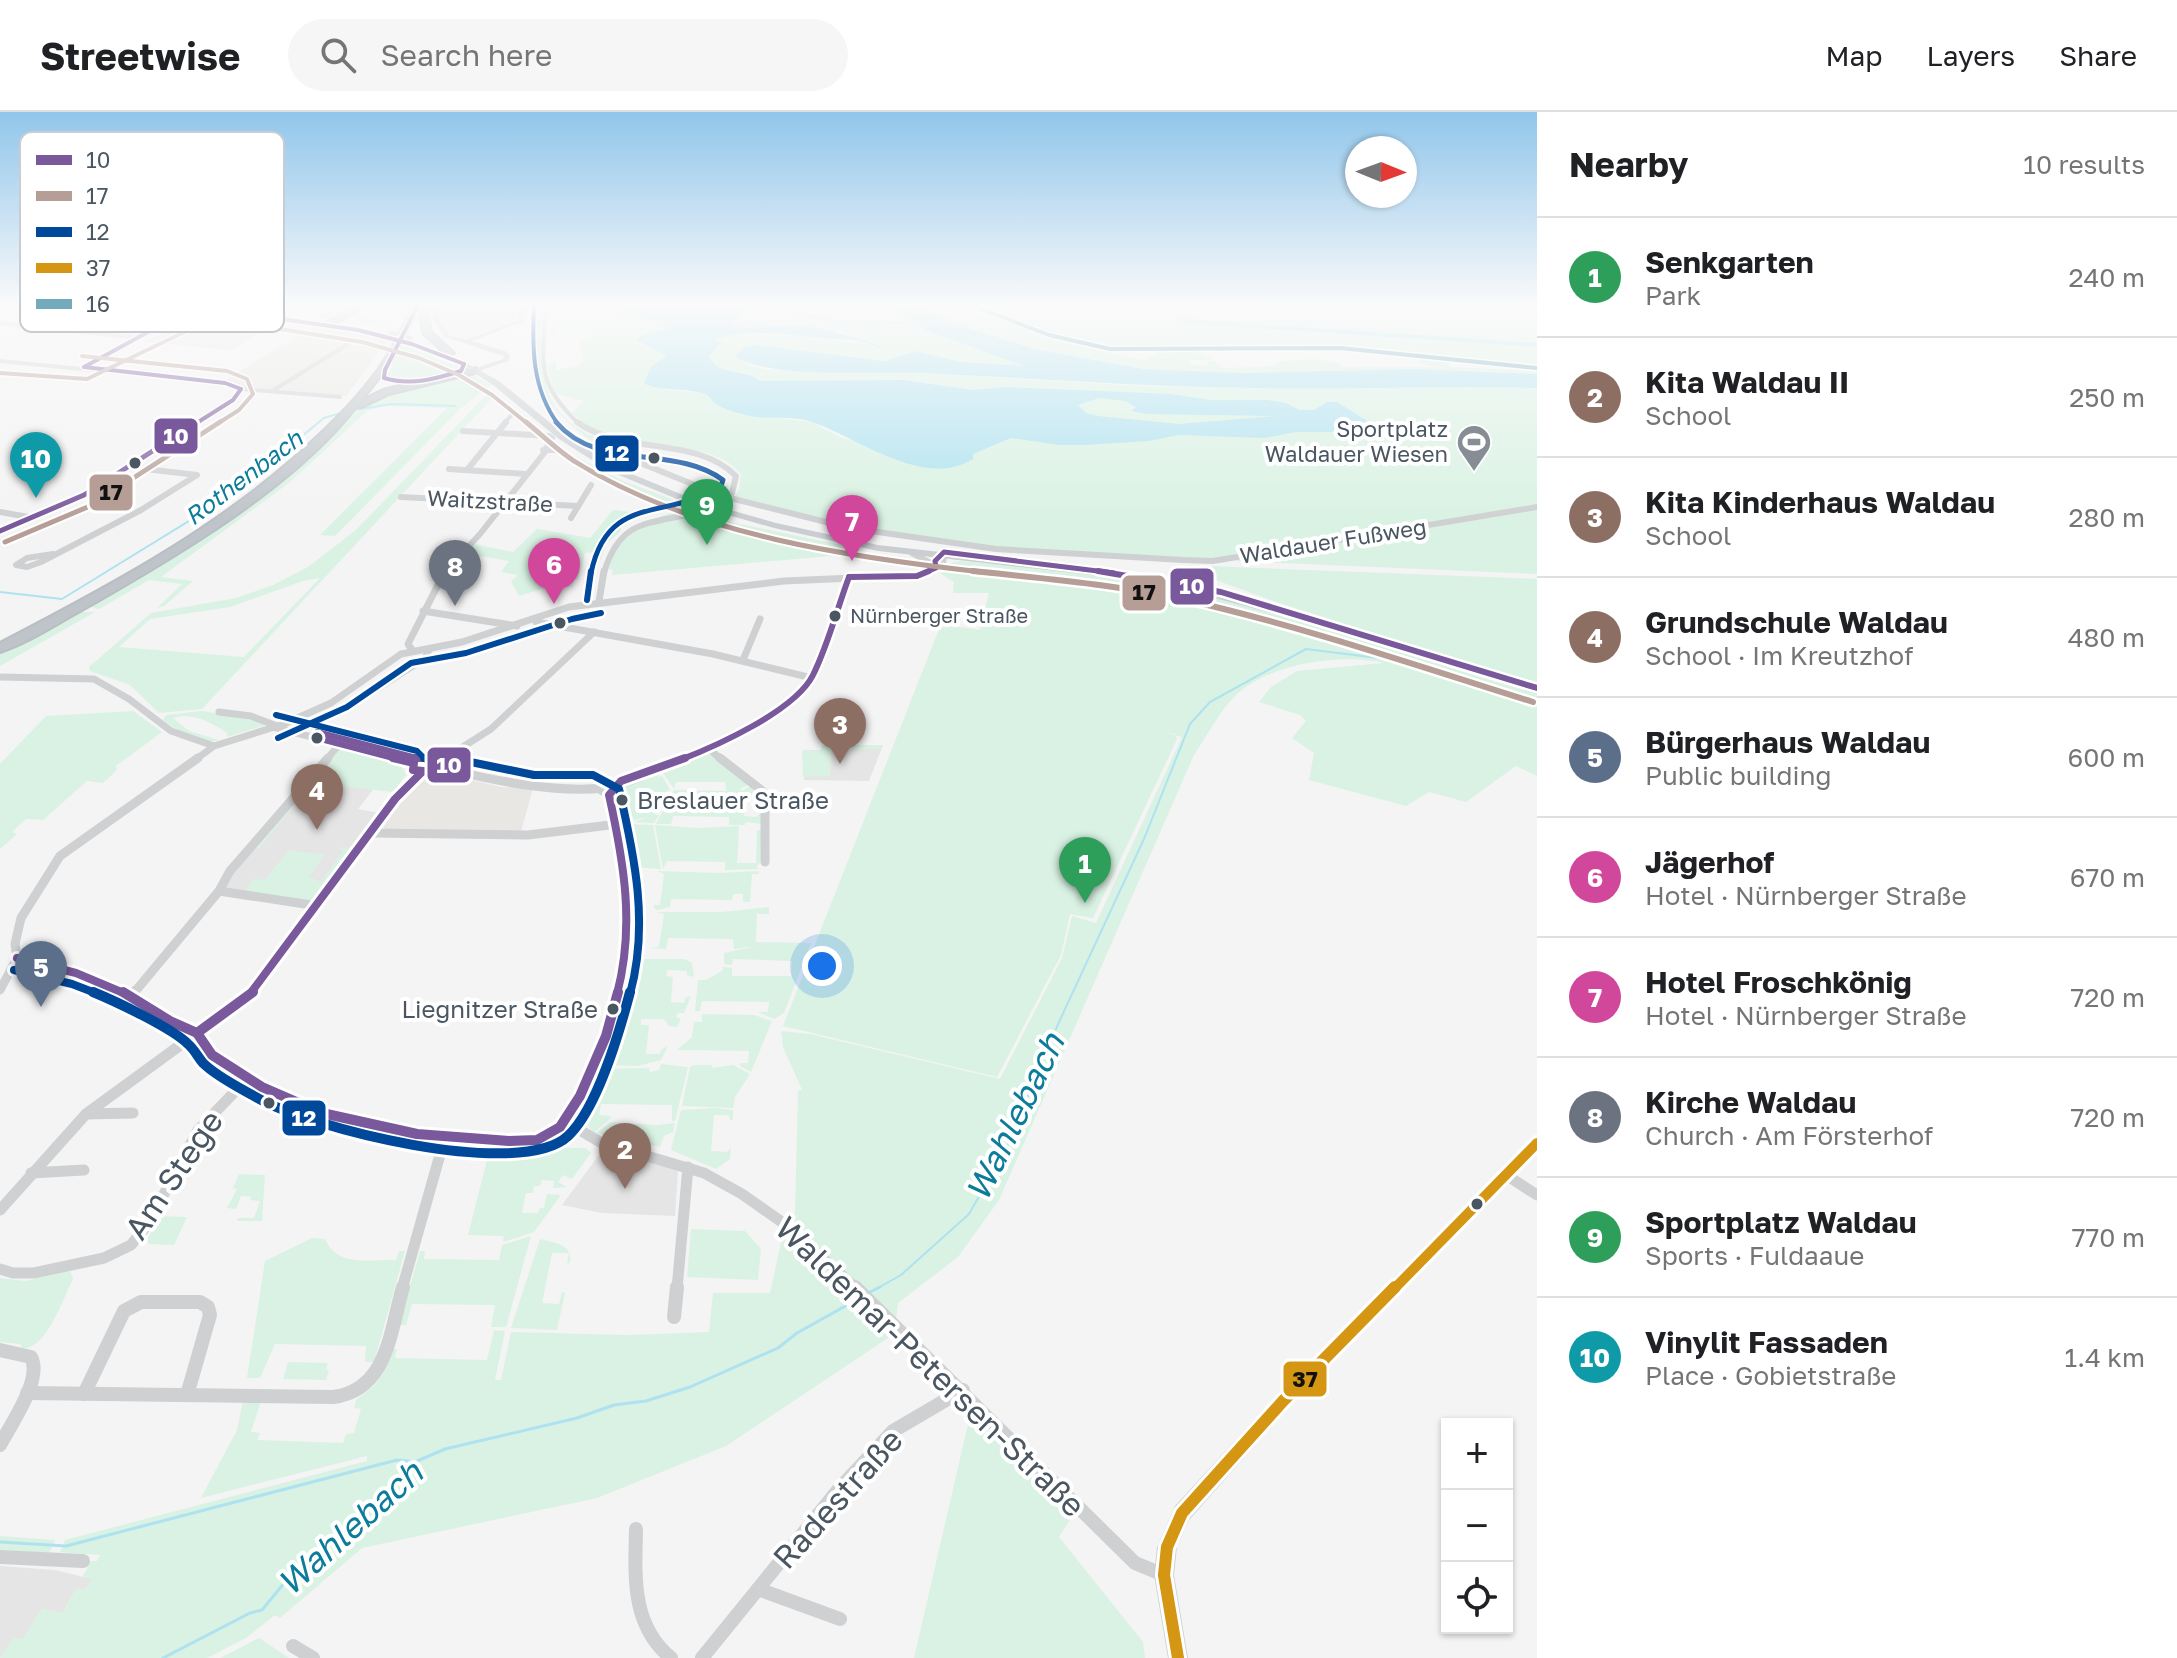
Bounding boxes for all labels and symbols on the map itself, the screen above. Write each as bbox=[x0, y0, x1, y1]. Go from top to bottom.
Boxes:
legend bbox=[20, 132, 284, 332]
north arrow bbox=[1345, 136, 1417, 208]
text: 10 bbox=[86, 146, 110, 173]
text: 17 bbox=[86, 182, 108, 209]
text: 12 bbox=[86, 218, 109, 245]
text: 37 bbox=[86, 254, 111, 281]
text: 16 bbox=[86, 290, 110, 317]
place label: Sportplatz Waldauer Wiesen bbox=[1265, 415, 1448, 467]
line badge: 10 bbox=[153, 417, 199, 455]
text: 10 bbox=[163, 422, 189, 449]
water label: Rothenbach bbox=[179, 422, 309, 530]
sports icon: Sportplatz Waldauer Wiesen bbox=[1455, 423, 1493, 473]
pin: 10 bbox=[10, 432, 62, 498]
line badge: 12 bbox=[594, 434, 640, 473]
text: 12 bbox=[605, 439, 629, 466]
unlabelled marker bbox=[646, 450, 662, 466]
unlabelled marker bbox=[127, 455, 143, 471]
line badge: 17 bbox=[88, 473, 134, 512]
text: 17 bbox=[99, 478, 123, 505]
pin: 9 bbox=[681, 479, 733, 545]
street label: Waitzstraße bbox=[427, 484, 554, 517]
pin: 7 bbox=[826, 495, 878, 561]
street label: Waldauer Fußweg bbox=[1238, 512, 1428, 569]
pin: 6 bbox=[528, 538, 580, 604]
pin: 8 bbox=[429, 540, 481, 606]
line badge: 10 bbox=[1169, 567, 1215, 606]
text: 10 bbox=[1179, 572, 1205, 599]
line badge: 17 bbox=[1121, 574, 1167, 612]
text: 17 bbox=[1132, 578, 1156, 605]
place label: Nürnberger Straße bbox=[850, 603, 1028, 627]
marker: Nürnberger Straße bbox=[827, 608, 843, 624]
unlabelled marker bbox=[552, 615, 568, 631]
pin: 3 bbox=[814, 698, 866, 764]
unlabelled marker bbox=[309, 730, 325, 746]
line badge: 10 bbox=[426, 746, 472, 784]
text: 10 bbox=[436, 751, 462, 778]
pin: 4 bbox=[291, 764, 343, 830]
place label: Breslauer Straße bbox=[637, 785, 829, 814]
marker: Breslauer Straße bbox=[614, 792, 630, 808]
pin: 1 bbox=[1059, 837, 1111, 903]
pin: 5 bbox=[15, 941, 67, 1007]
your location bbox=[802, 946, 842, 986]
place label: Liegnitzer Straße bbox=[401, 994, 598, 1023]
marker: Liegnitzer Straße bbox=[605, 1001, 621, 1017]
water label: Wahlebach bbox=[956, 1024, 1073, 1207]
unlabelled marker bbox=[261, 1095, 277, 1111]
line badge: 12 bbox=[281, 1099, 327, 1137]
street label: Am Stege bbox=[116, 1103, 230, 1246]
text: 12 bbox=[292, 1104, 316, 1131]
pin: 2 bbox=[599, 1123, 651, 1189]
unlabelled marker bbox=[1469, 1196, 1485, 1212]
street label: Waldemar-Petersen-Straße bbox=[768, 1208, 1093, 1524]
line badge: 37 bbox=[1282, 1360, 1328, 1398]
text: 37 bbox=[1292, 1365, 1318, 1392]
street label: Radestraße bbox=[765, 1421, 910, 1576]
water label: Wahlebach bbox=[269, 1450, 432, 1603]

